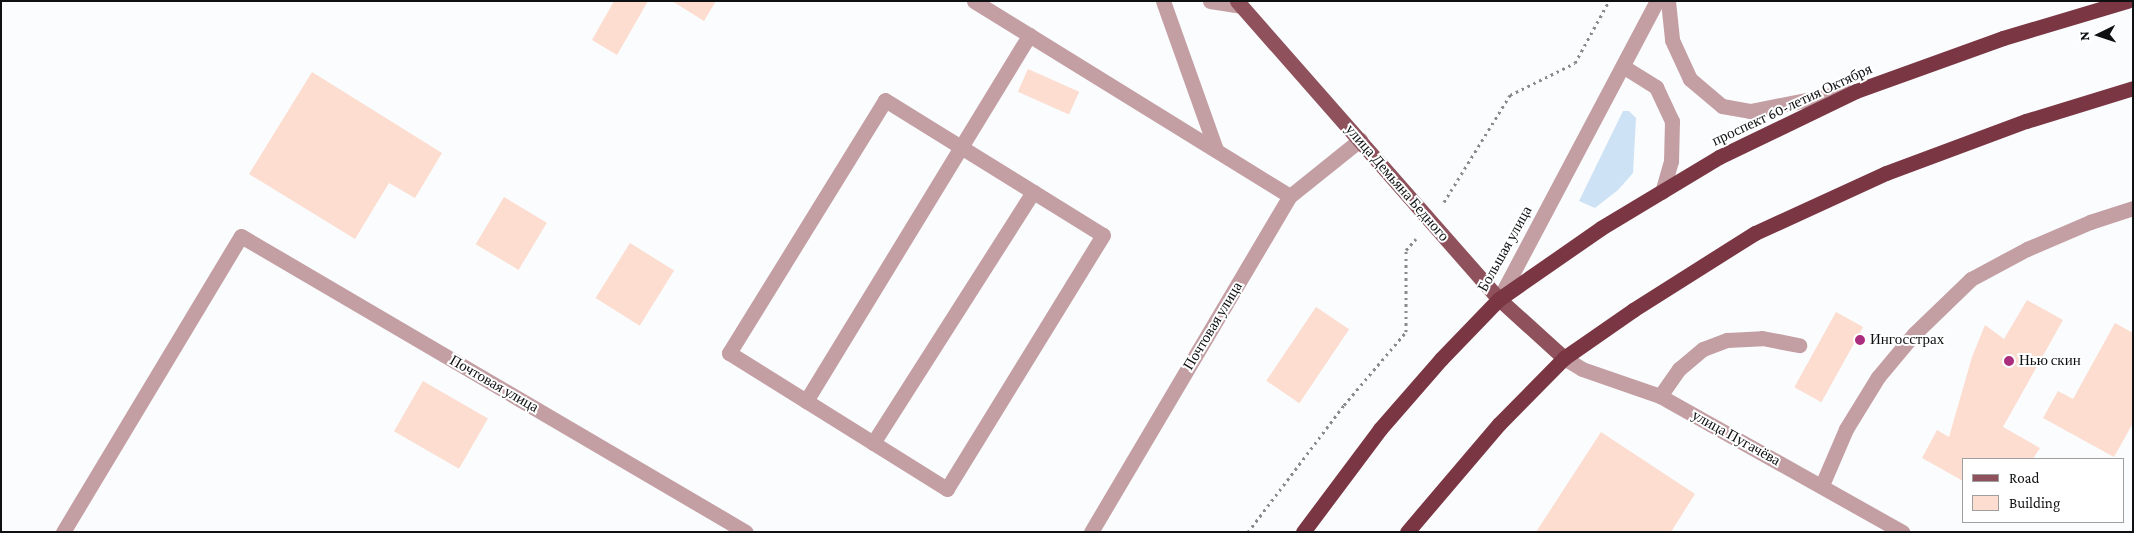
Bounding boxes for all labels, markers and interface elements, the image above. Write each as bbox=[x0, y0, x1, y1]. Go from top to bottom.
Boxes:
north arrow bbox=[2074, 10, 2124, 60]
text: N bbox=[2076, 31, 2092, 41]
street label: проспект 60-летия Октября bbox=[1709, 60, 1875, 150]
street label: улица Демьяна Бедного bbox=[1341, 121, 1453, 245]
street label: Большая улица bbox=[1474, 203, 1536, 295]
street label: Почтовая улица bbox=[1180, 279, 1246, 373]
place label: Ингосстрах bbox=[1870, 331, 1944, 349]
marker: Ингосстрах bbox=[1854, 334, 1866, 346]
street label: Почтовая улица bbox=[446, 351, 542, 417]
place label: Нью скин bbox=[2019, 352, 2081, 370]
marker: Нью скин bbox=[2003, 355, 2015, 367]
street label: улица Пугачёва bbox=[1689, 406, 1783, 470]
legend bbox=[1962, 458, 2124, 523]
text: Road bbox=[2009, 470, 2039, 486]
text: Building bbox=[2009, 495, 2060, 511]

